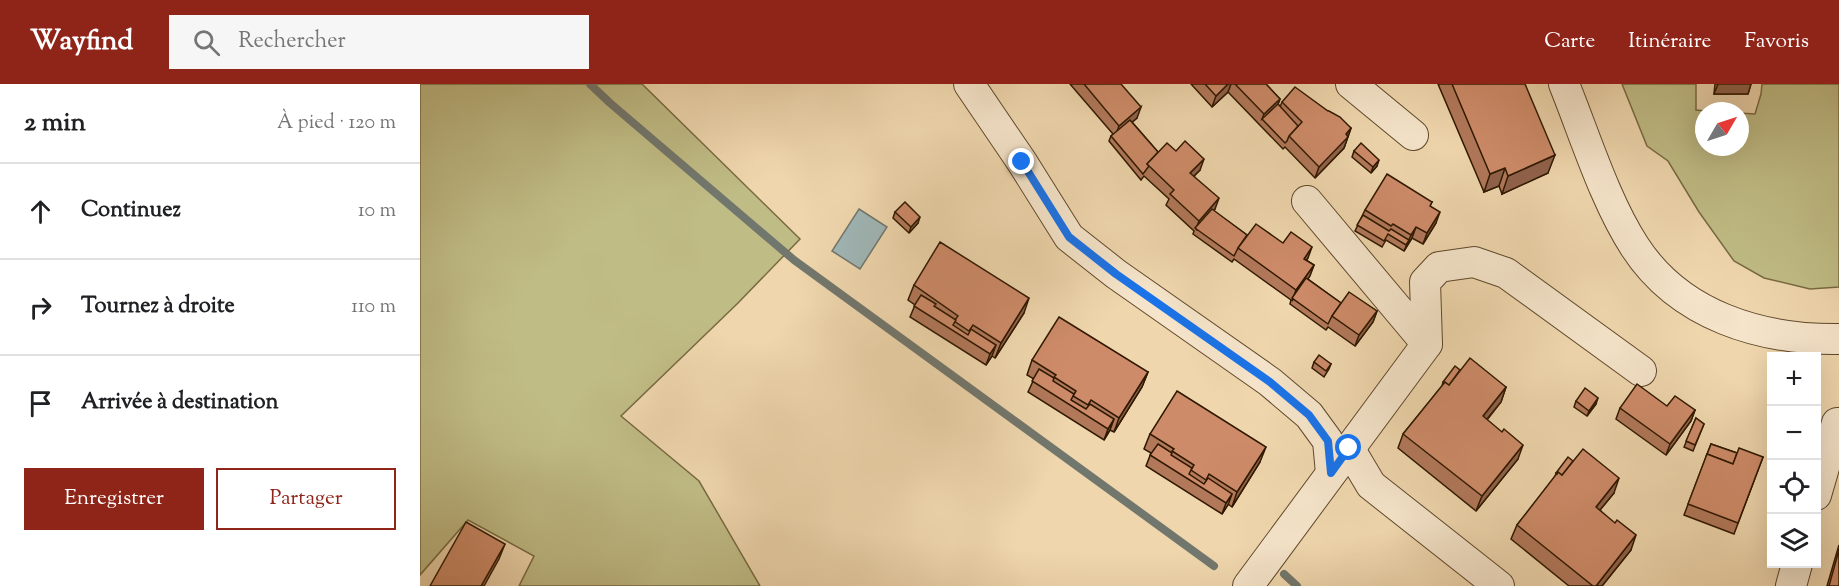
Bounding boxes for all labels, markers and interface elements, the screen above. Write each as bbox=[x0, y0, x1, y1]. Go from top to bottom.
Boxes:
search box bbox=[169, 15, 589, 69]
text: Wayfind bbox=[30, 22, 133, 62]
icon: search bbox=[190, 26, 223, 59]
text: Rechercher bbox=[238, 26, 346, 58]
text: Carte bbox=[1544, 27, 1595, 57]
text: Itinéraire bbox=[1628, 27, 1711, 57]
text: Favoris bbox=[1744, 27, 1809, 57]
north arrow bbox=[1695, 102, 1749, 156]
text: 2 min bbox=[24, 105, 86, 142]
text: À pied · 120 m bbox=[277, 109, 396, 138]
route end bbox=[1008, 148, 1034, 174]
icon: ahead bbox=[24, 195, 57, 228]
text: Continuez bbox=[81, 195, 181, 227]
text: 10 m bbox=[358, 197, 396, 226]
icon: right bbox=[24, 291, 57, 324]
text: Tournez à droite bbox=[81, 291, 235, 323]
text: 110 m bbox=[351, 293, 396, 322]
map controls bbox=[1767, 352, 1821, 568]
button: + bbox=[1767, 352, 1821, 406]
icon: arrive bbox=[24, 387, 57, 420]
text: Arrivée à destination bbox=[81, 387, 278, 419]
button: − bbox=[1767, 406, 1821, 460]
route start bbox=[1335, 434, 1361, 460]
button: locate bbox=[1767, 460, 1821, 514]
button: Enregistrer bbox=[24, 468, 204, 530]
button: Partager bbox=[216, 468, 396, 530]
button: layers bbox=[1767, 514, 1821, 568]

